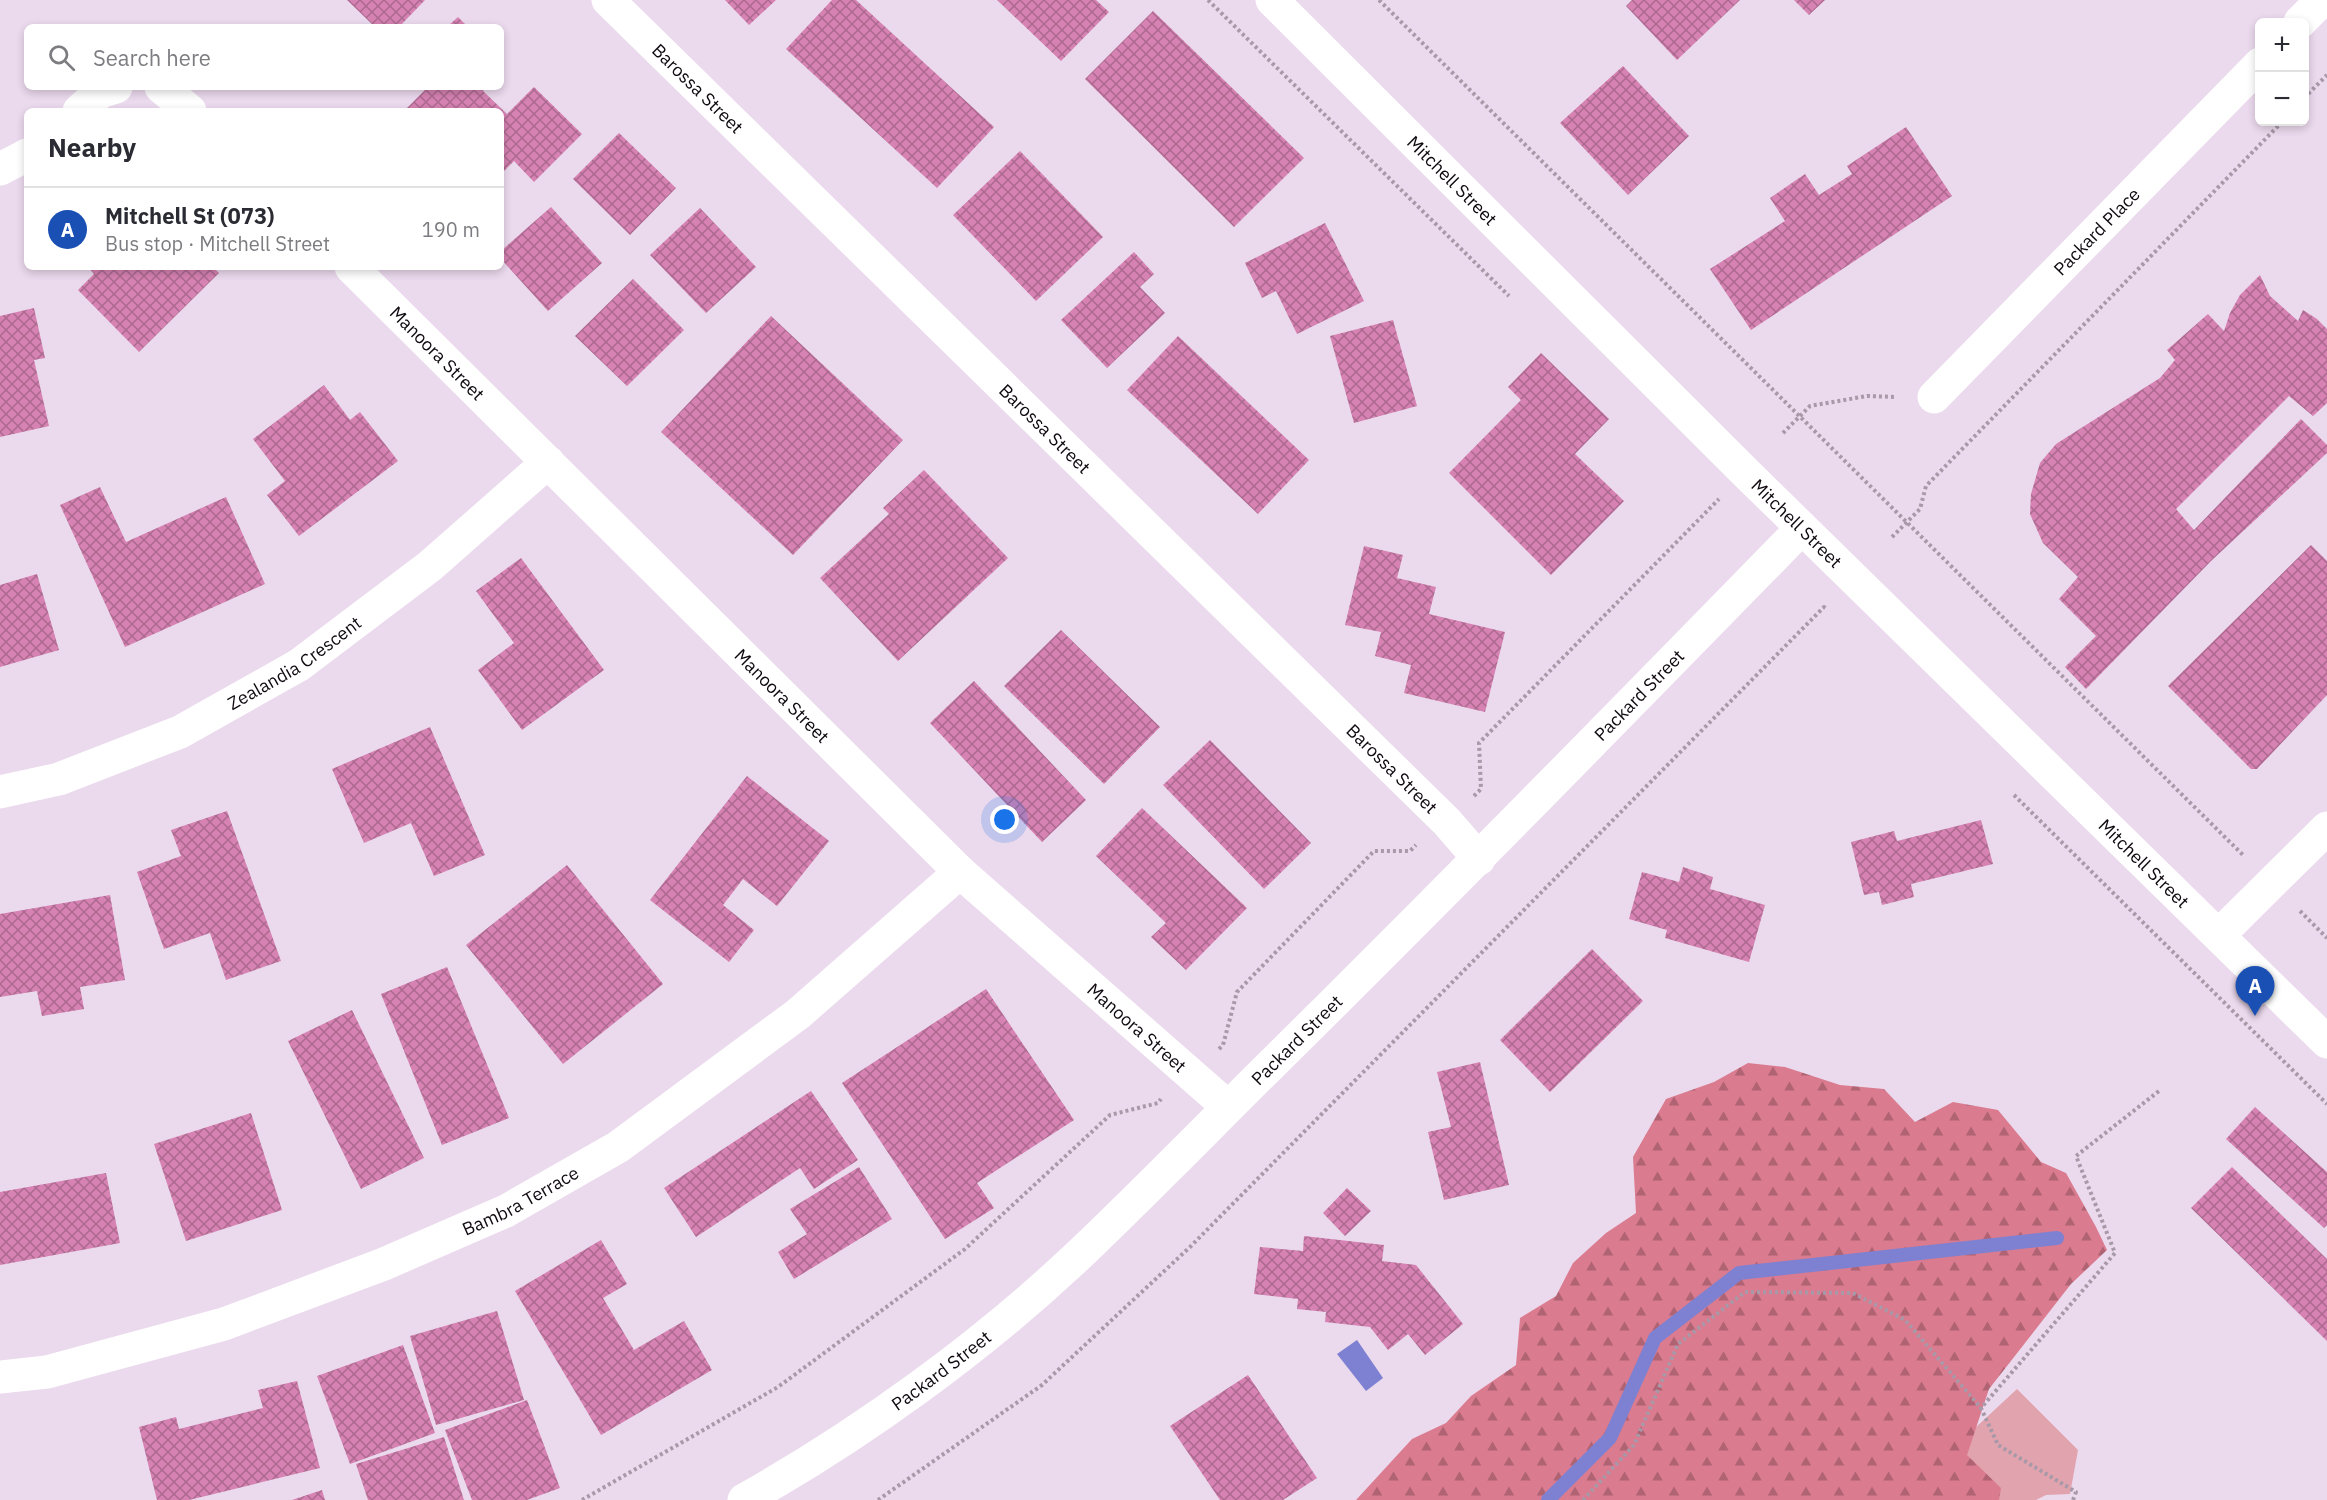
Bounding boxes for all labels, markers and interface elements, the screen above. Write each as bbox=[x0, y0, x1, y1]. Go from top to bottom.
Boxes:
map controls bbox=[2255, 18, 2309, 126]
button: + bbox=[2255, 18, 2309, 72]
search box bbox=[24, 24, 504, 90]
street label: Barossa Street bbox=[648, 38, 748, 138]
icon: search bbox=[45, 41, 78, 74]
text: Search here bbox=[93, 43, 211, 72]
button: − bbox=[2255, 72, 2309, 126]
text: Nearby bbox=[48, 130, 136, 164]
street label: Mitchell Street bbox=[1403, 130, 1502, 230]
street label: Packard Place bbox=[2048, 182, 2144, 280]
text: Mitchell St (073) bbox=[105, 201, 275, 230]
text: A bbox=[61, 216, 74, 243]
text: 190 m bbox=[422, 216, 480, 243]
text: Bus stop · Mitchell Street bbox=[105, 230, 330, 257]
street label: Manoora Street bbox=[385, 301, 490, 405]
street label: Barossa Street bbox=[995, 379, 1096, 478]
street label: Mitchell Street bbox=[1747, 473, 1847, 572]
street label: Zealandia Crescent bbox=[223, 611, 366, 714]
street label: Manoora Street bbox=[730, 643, 835, 748]
street label: Packard Street bbox=[1589, 644, 1689, 745]
street label: Barossa Street bbox=[1342, 719, 1443, 818]
your location bbox=[990, 805, 1019, 834]
street label: Mitchell Street bbox=[2094, 813, 2194, 912]
pin: A bbox=[2236, 966, 2274, 1016]
street label: Manoora Street bbox=[1083, 978, 1192, 1077]
street label: Packard Street bbox=[1246, 990, 1347, 1090]
street label: Bambra Terrace bbox=[458, 1160, 583, 1240]
street label: Packard Street bbox=[886, 1325, 995, 1415]

